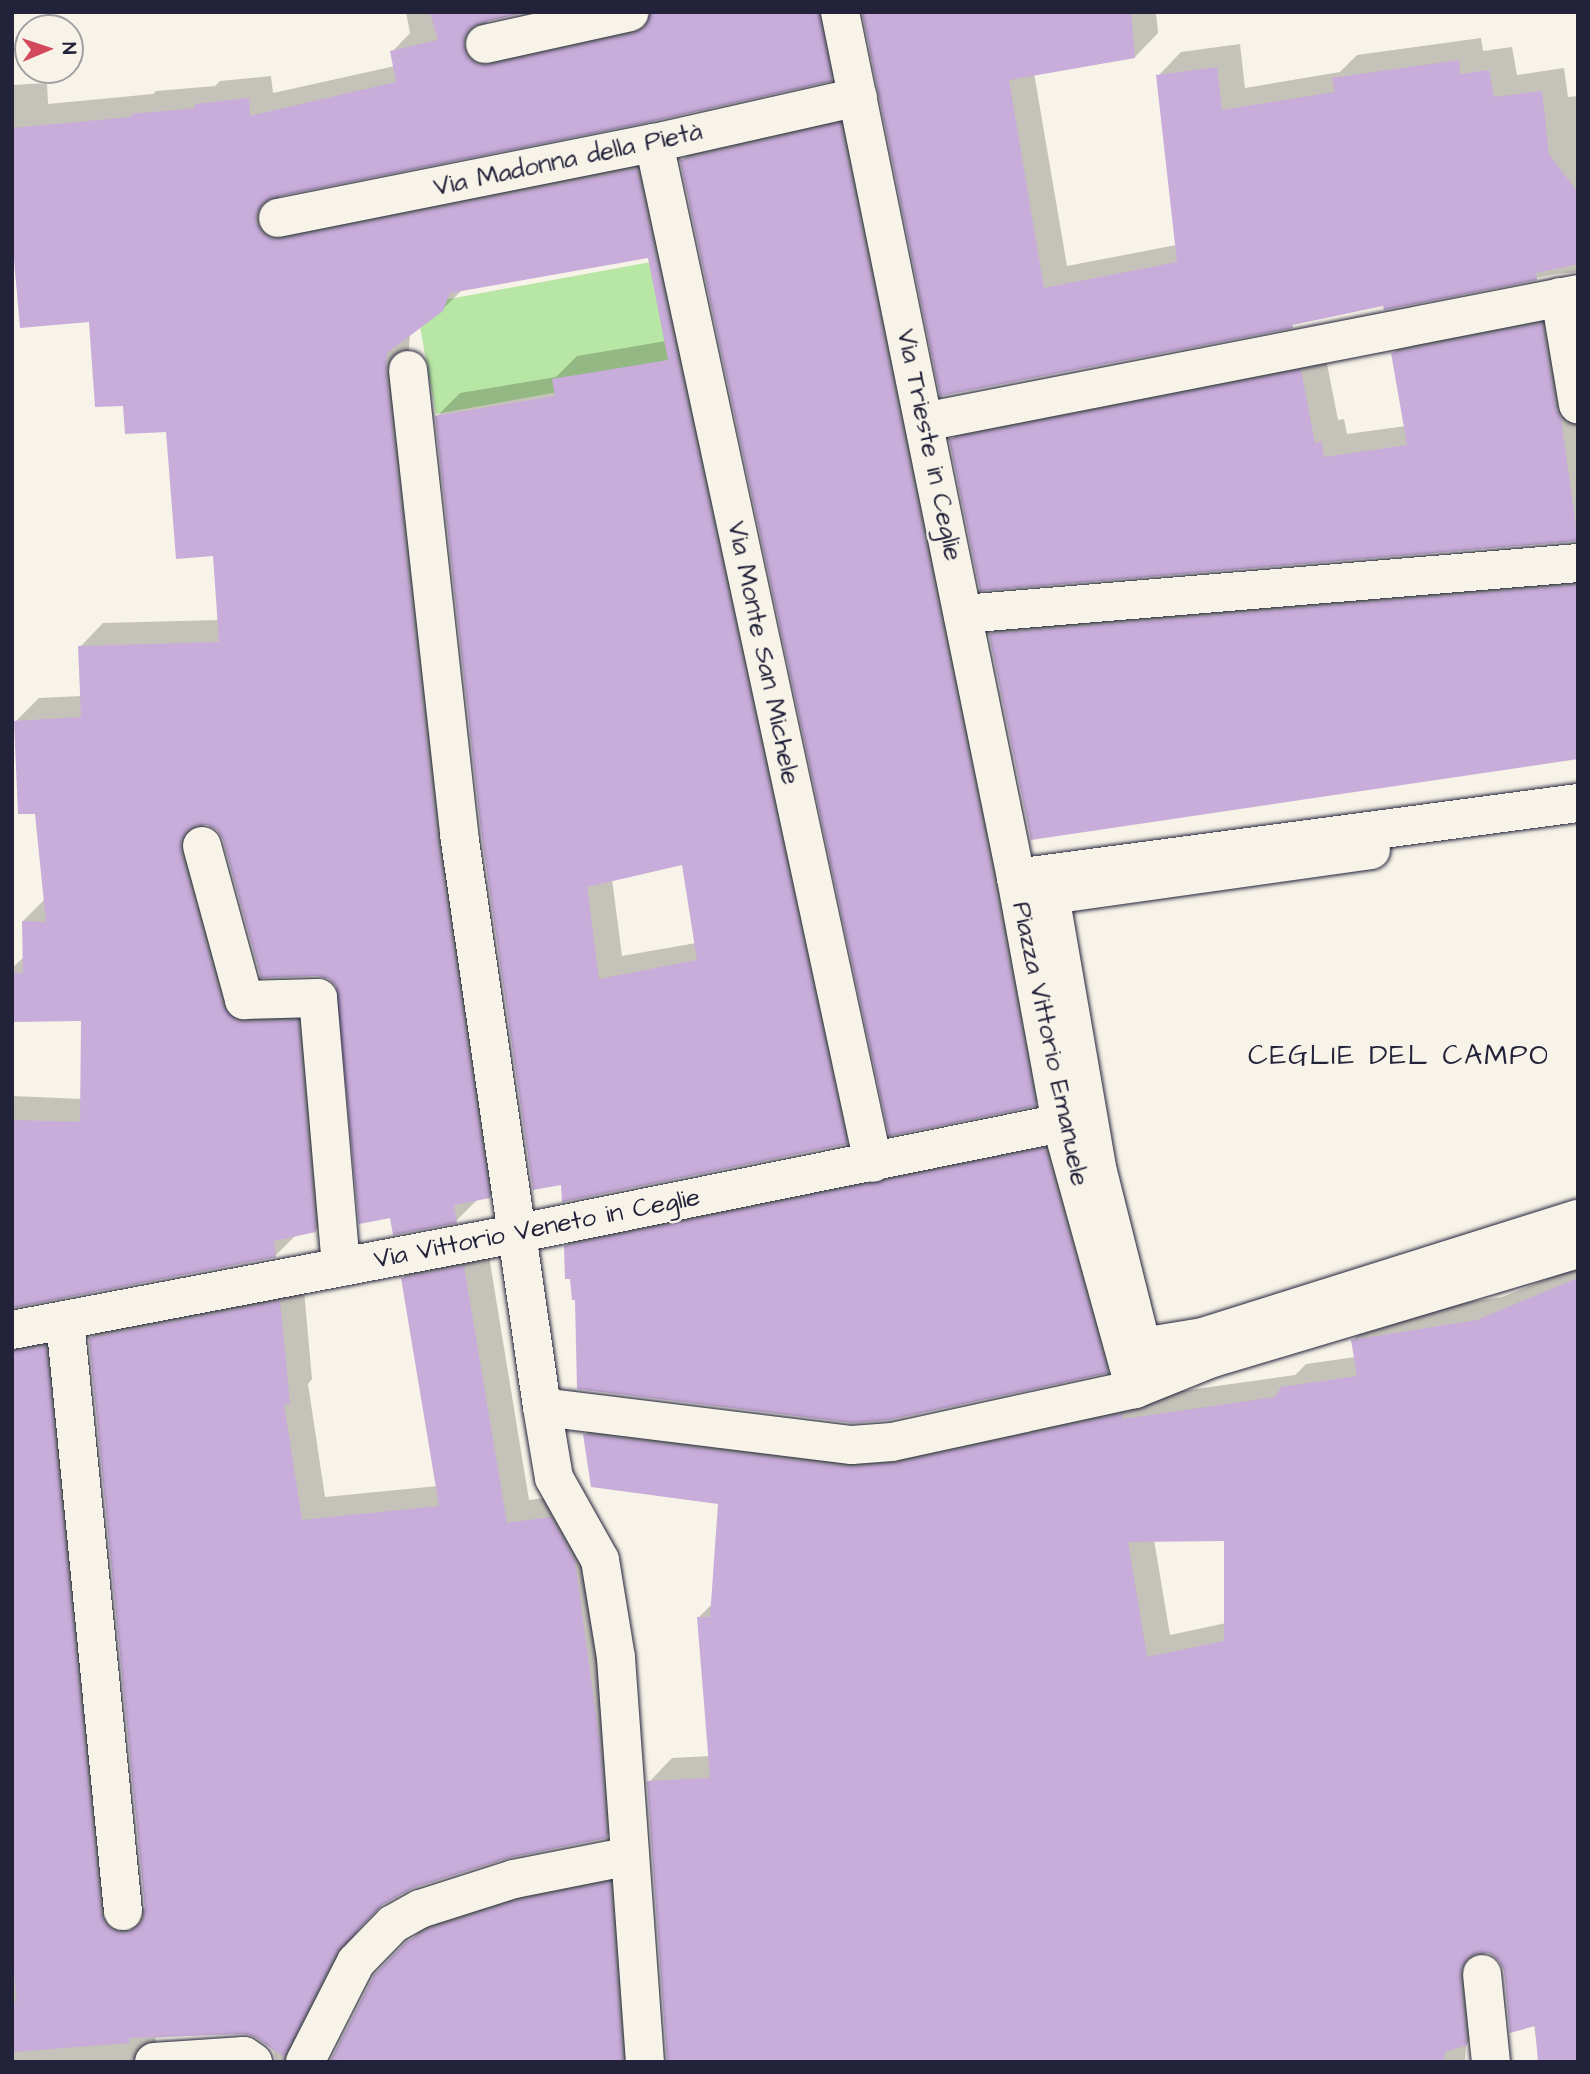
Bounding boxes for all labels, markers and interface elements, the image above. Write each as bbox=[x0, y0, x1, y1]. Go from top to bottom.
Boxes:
north arrow bbox=[14, 14, 84, 84]
text: N bbox=[55, 42, 82, 55]
street label: Via Madonna della Pietà bbox=[431, 116, 705, 204]
street label: Via Trieste in Ceglie bbox=[889, 326, 969, 564]
street label: Via Monte San Michele bbox=[720, 519, 806, 787]
street label: Piazza Vittorio Emanuele bbox=[1005, 899, 1095, 1189]
district label: CEGLIE DEL CAMPO bbox=[1250, 1039, 1548, 1073]
street label: Via Vittorio Veneto in Ceglie bbox=[371, 1182, 703, 1276]

